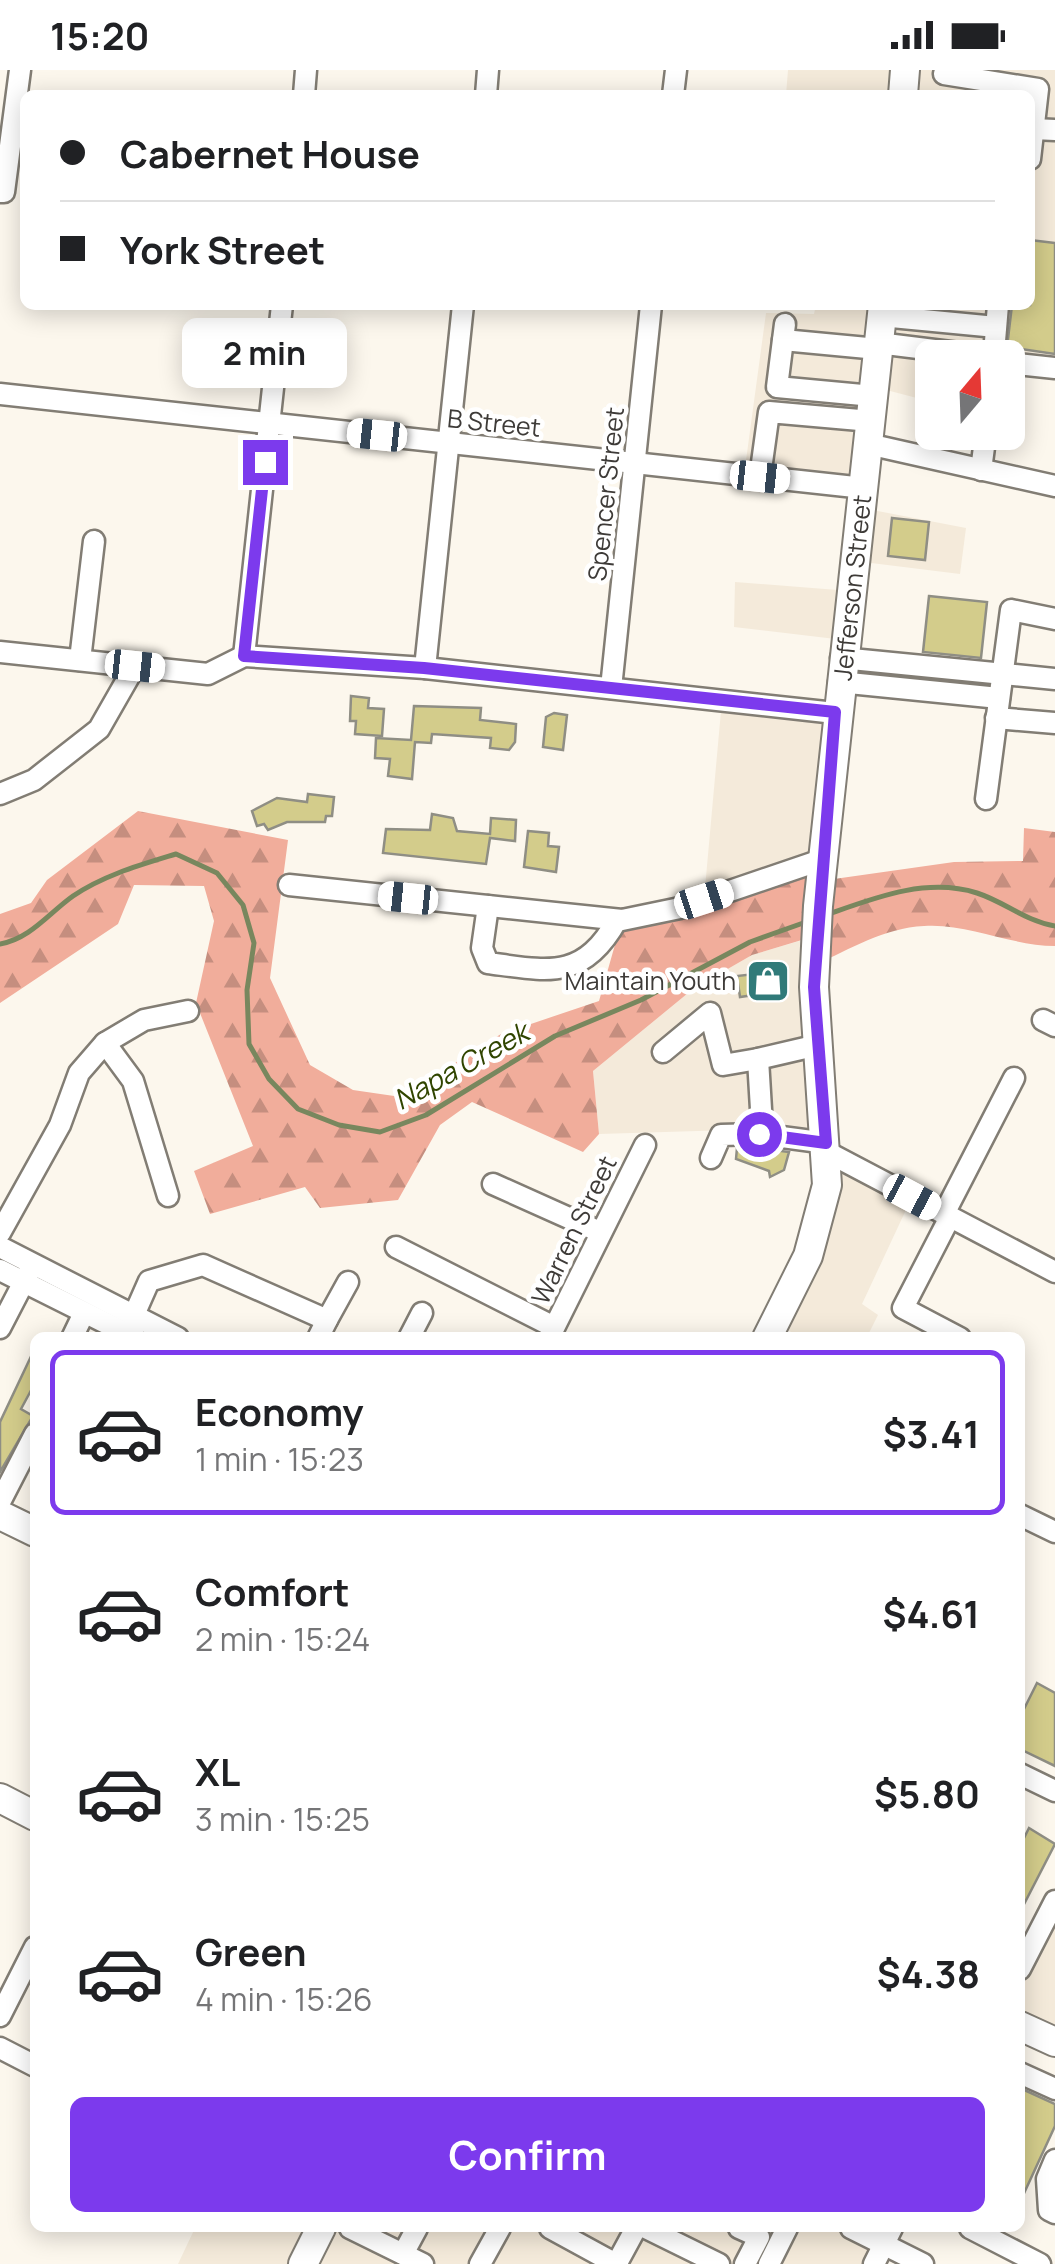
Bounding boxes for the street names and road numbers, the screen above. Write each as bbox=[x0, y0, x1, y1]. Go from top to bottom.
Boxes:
street label: B Street bbox=[446, 400, 543, 445]
street label: Spencer Street bbox=[579, 405, 632, 583]
street label: Jefferson Street bbox=[825, 493, 879, 682]
street label: Warren Street bbox=[522, 1150, 625, 1310]

